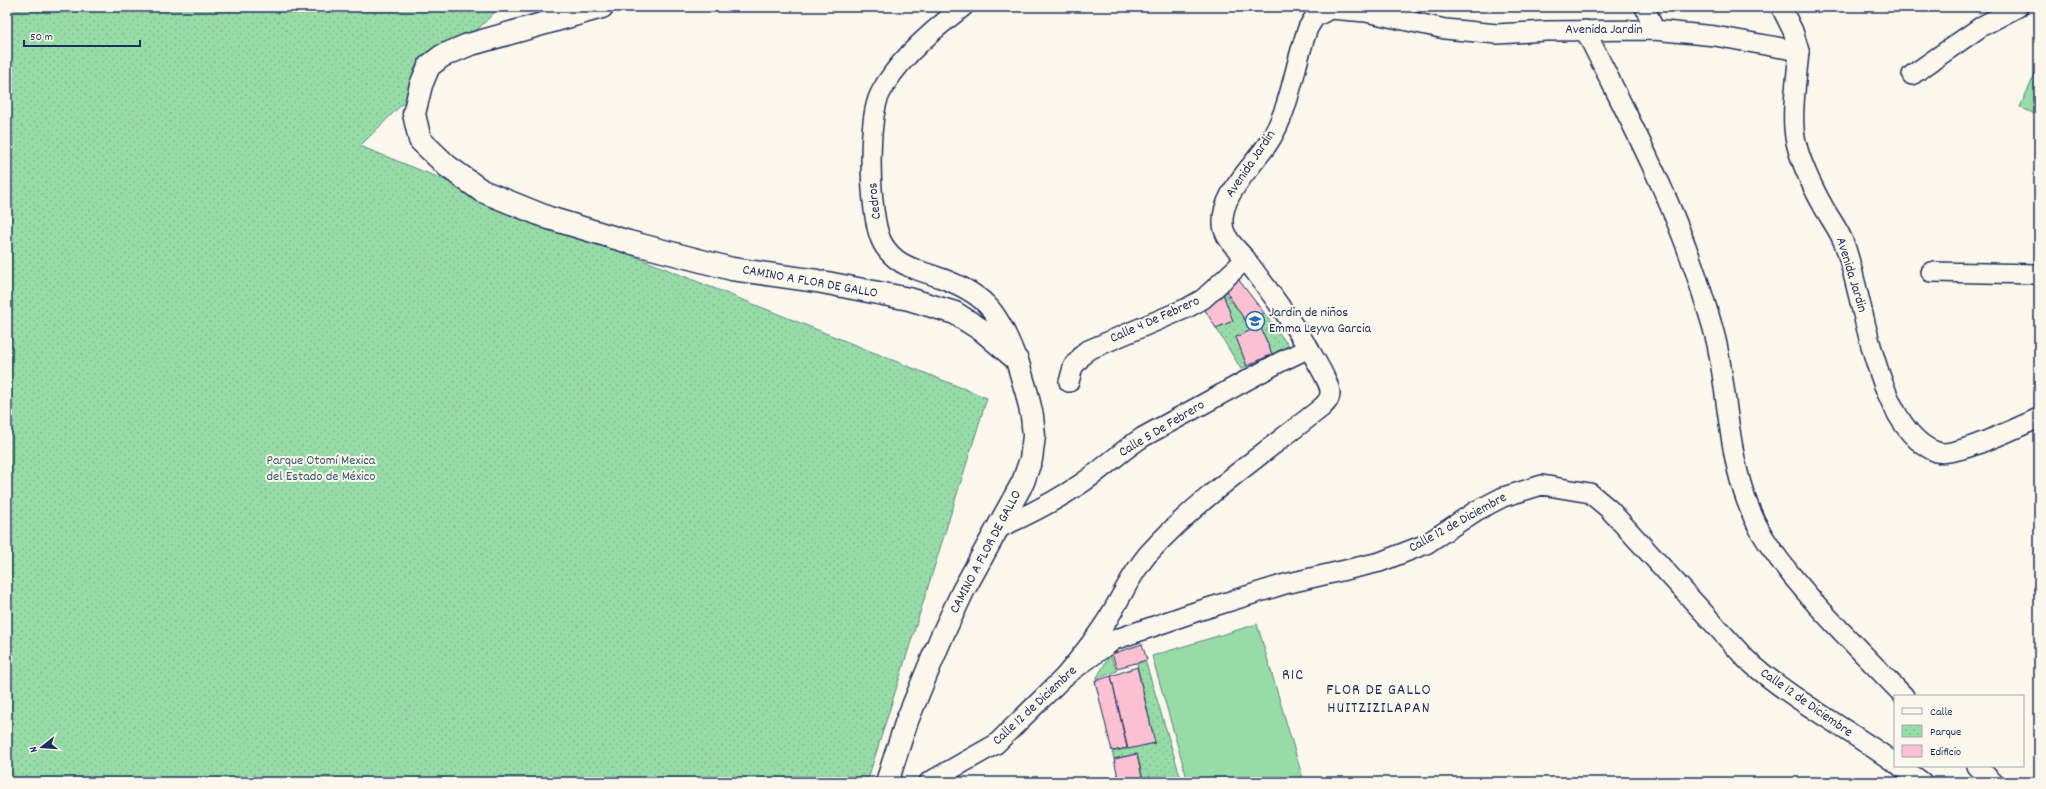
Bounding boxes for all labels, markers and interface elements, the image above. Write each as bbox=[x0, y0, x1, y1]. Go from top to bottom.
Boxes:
street label: Avenida Jardin bbox=[1565, 20, 1643, 40]
scale bar bbox=[24, 22, 140, 48]
text: 50 m bbox=[30, 29, 53, 46]
street label: Avenida Jardin bbox=[1221, 126, 1281, 202]
street label: Cedros bbox=[863, 181, 887, 220]
street label: Avenida Jardin bbox=[1830, 235, 1872, 315]
street label: CAMINO A FLOR DE GALLO bbox=[741, 260, 879, 304]
street label: Calle 4 De Febrero bbox=[1107, 291, 1203, 349]
place label: Jardin de niños Emma Leyva Garcia bbox=[1269, 303, 1372, 339]
school or university icon: Jardin de niños Emma Leyva Garcia bbox=[1244, 310, 1266, 332]
street label: Calle 5 De Febrero bbox=[1115, 395, 1209, 463]
park label: Parque Otomí Mexica del Estado de México bbox=[266, 451, 376, 487]
street label: CAMINO A FLOR DE GALLO bbox=[945, 487, 1027, 617]
street label: Calle 12 de Diciembre bbox=[1405, 488, 1511, 558]
street label: Calle 12 de Diciembre bbox=[988, 662, 1082, 750]
district label: R1C bbox=[1282, 664, 1304, 687]
street label: Calle 12 de Diciembre bbox=[1756, 664, 1856, 742]
district label: FLOR DE GALLO HUITZIZILAPAN bbox=[1326, 679, 1432, 720]
legend bbox=[1894, 695, 2024, 767]
text: Calle bbox=[1930, 704, 1953, 721]
text: Parque bbox=[1930, 724, 1961, 741]
north arrow bbox=[22, 727, 62, 767]
text: N bbox=[26, 744, 43, 754]
text: Edificio bbox=[1930, 744, 1961, 761]

